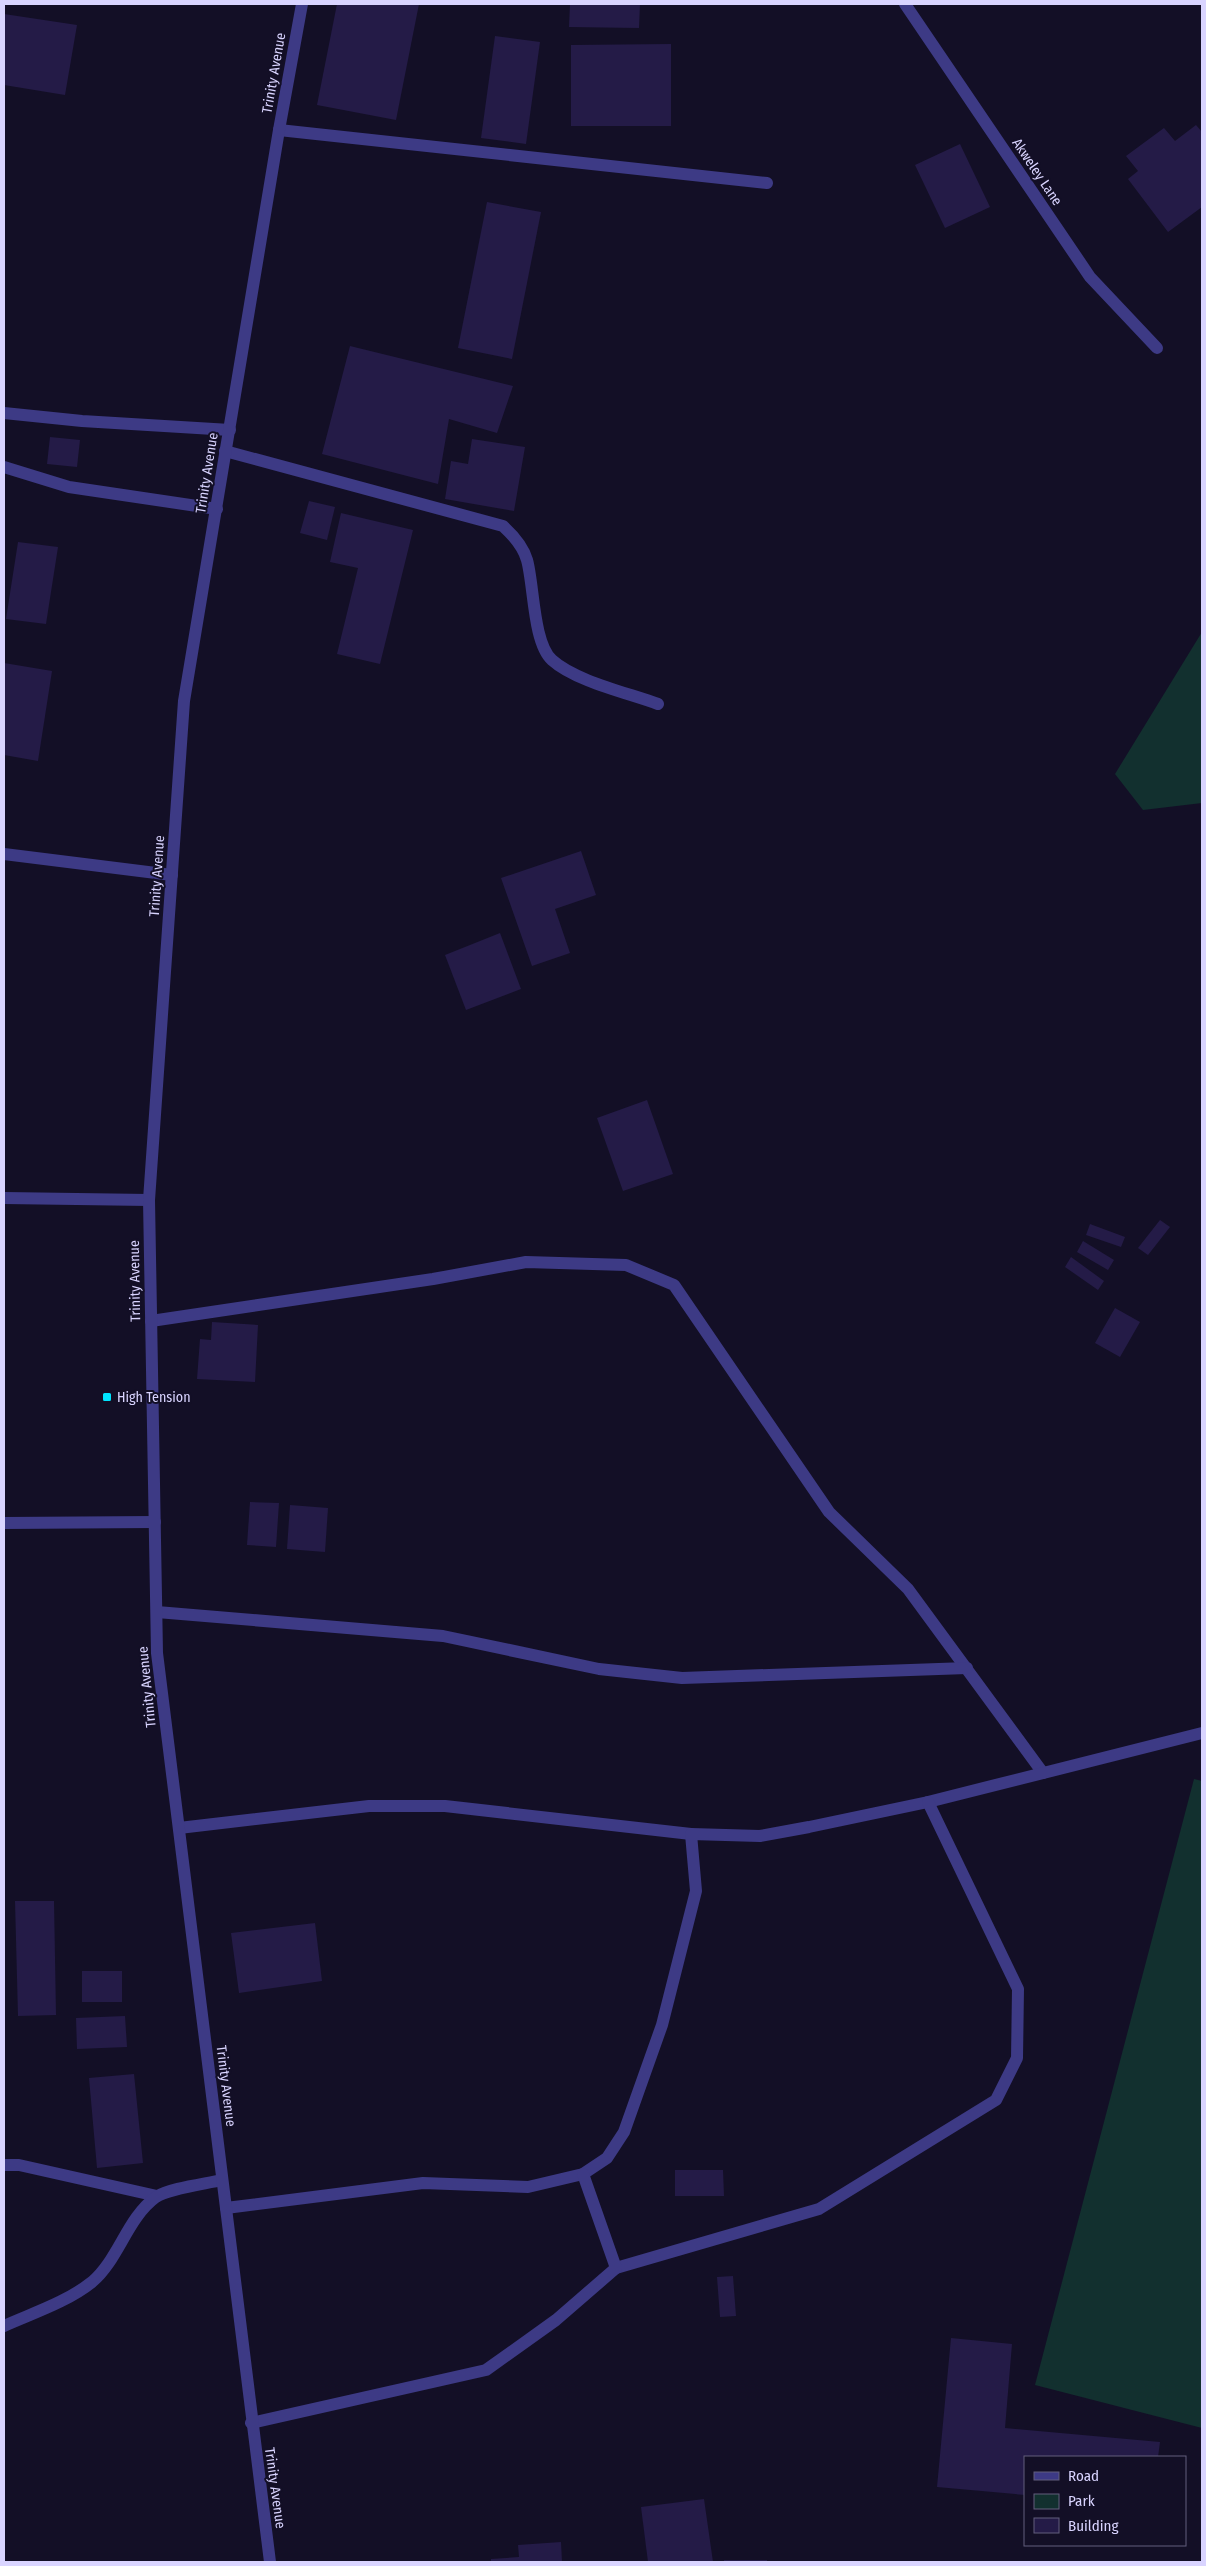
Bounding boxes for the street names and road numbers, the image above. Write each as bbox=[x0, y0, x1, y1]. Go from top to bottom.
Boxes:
street label: Trinity Avenue bbox=[259, 31, 289, 115]
street label: Akweley Lane bbox=[1008, 135, 1066, 209]
street label: Trinity Avenue bbox=[192, 431, 222, 515]
street label: Trinity Avenue bbox=[146, 835, 168, 917]
street label: Trinity Avenue bbox=[126, 1240, 144, 1322]
street label: Trinity Avenue bbox=[134, 1645, 160, 1728]
street label: Trinity Avenue bbox=[213, 2045, 239, 2128]
street label: Trinity Avenue bbox=[261, 2446, 289, 2530]

